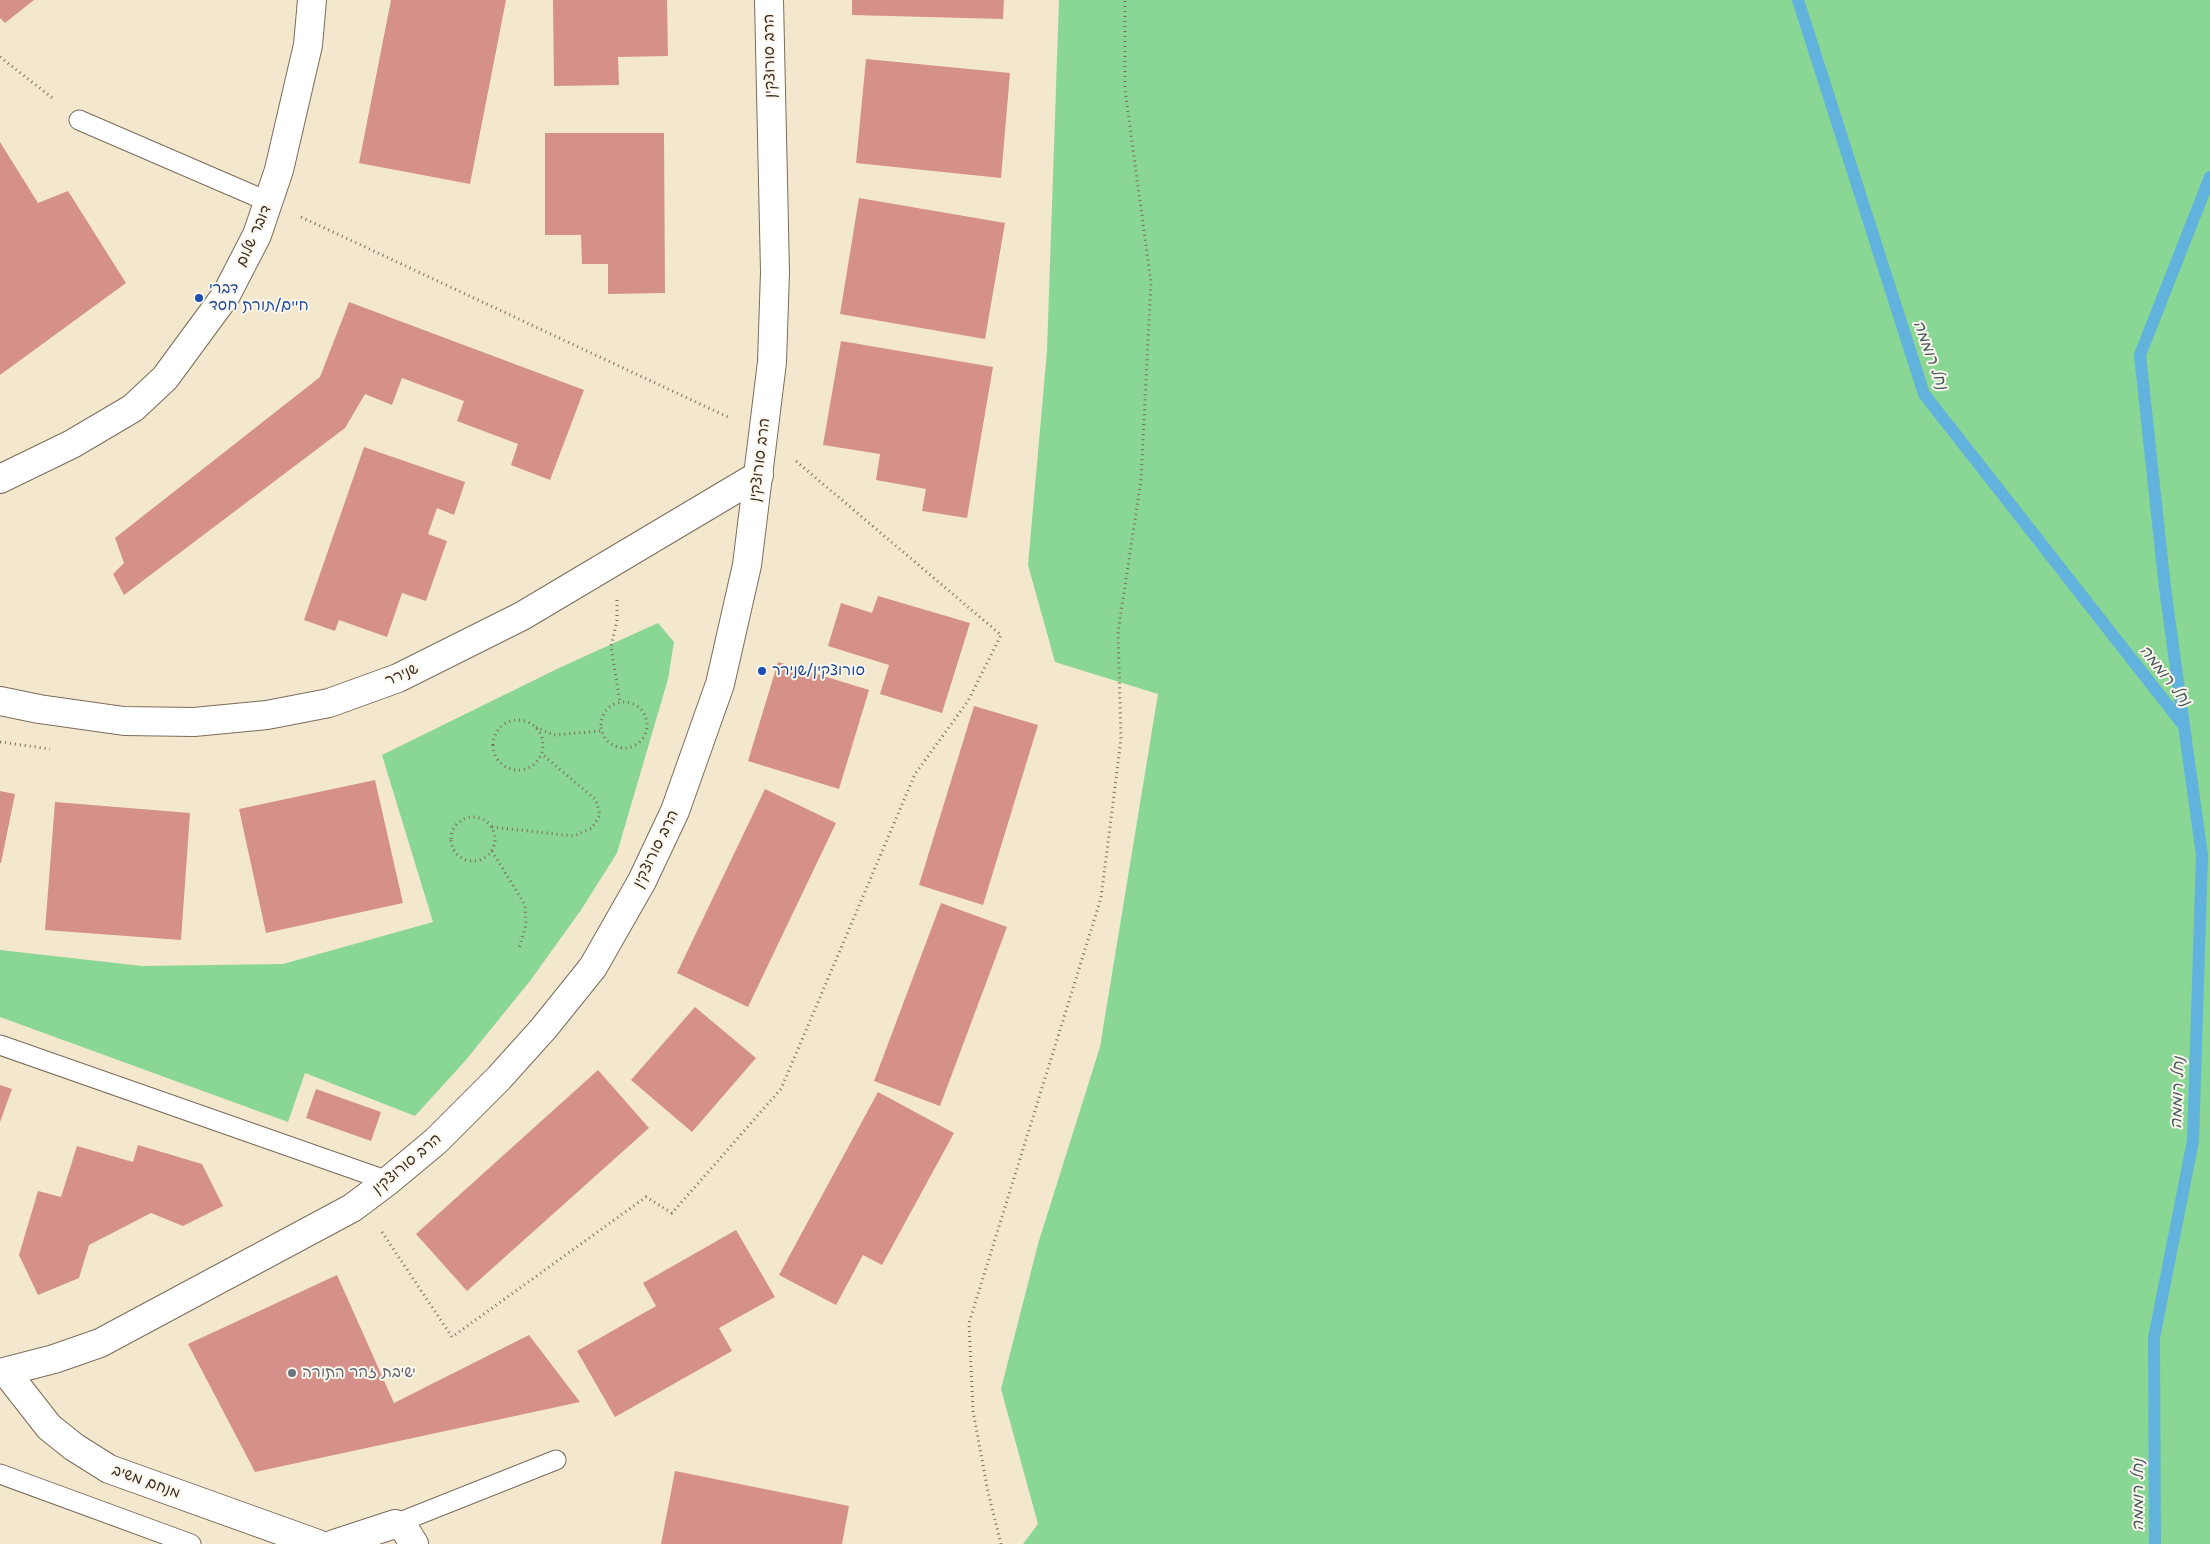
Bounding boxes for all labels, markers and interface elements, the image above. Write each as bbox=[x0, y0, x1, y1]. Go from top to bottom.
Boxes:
street label: הרב סורוצקין bbox=[760, 14, 780, 98]
street label: דובר שלום bbox=[233, 203, 275, 269]
place label: דברי חיים/תורת חסד bbox=[209, 280, 309, 315]
marker: דברי חיים/תורת חסד bbox=[193, 292, 205, 304]
water label: נחל רוממה bbox=[1909, 318, 1951, 392]
street label: הרב סורוצקין bbox=[746, 417, 774, 503]
water label: נחל רוממה bbox=[2135, 642, 2195, 710]
street label: שנירר bbox=[383, 660, 421, 690]
place label: סורוצקין/שנירר bbox=[772, 662, 865, 680]
marker: סורוצקין/שנירר bbox=[756, 665, 768, 677]
street label: הרב סורוצקין bbox=[629, 807, 683, 891]
water label: נחל רוממה bbox=[2167, 1056, 2189, 1130]
street label: הרב סורוצקין bbox=[369, 1130, 445, 1198]
place label: ישיבת זהר התורה bbox=[302, 1364, 416, 1382]
marker: ישיבת זהר התורה bbox=[286, 1367, 298, 1379]
water label: נחל רוממה bbox=[2129, 1459, 2149, 1531]
street label: מנחם משיב bbox=[110, 1461, 182, 1503]

